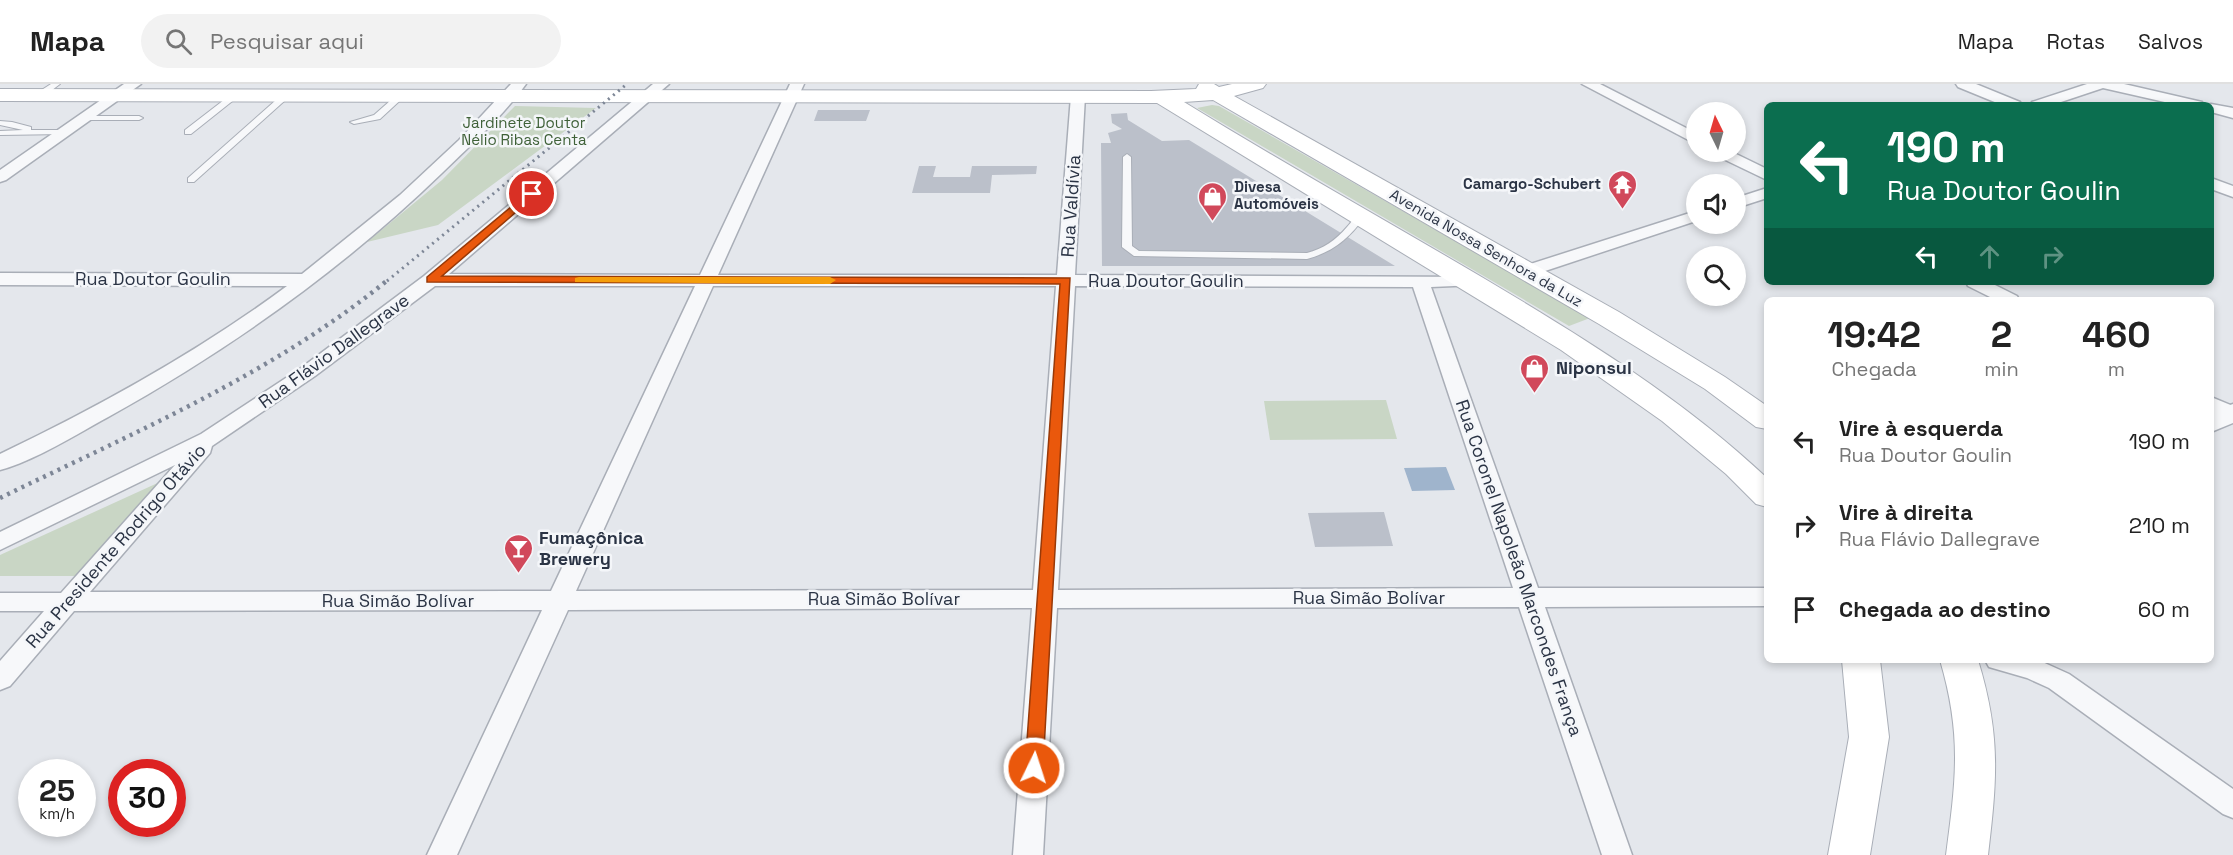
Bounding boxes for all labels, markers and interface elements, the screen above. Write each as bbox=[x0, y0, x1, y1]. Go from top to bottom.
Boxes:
search box bbox=[141, 14, 561, 68]
text: Mapa bbox=[30, 23, 105, 59]
icon: search bbox=[162, 25, 195, 58]
text: Pesquisar aqui bbox=[210, 27, 364, 55]
text: Mapa bbox=[1958, 28, 2013, 55]
text: Rotas bbox=[2046, 28, 2105, 55]
text: Salvos bbox=[2138, 28, 2203, 55]
north arrow bbox=[1686, 102, 1746, 162]
map controls bbox=[1686, 102, 1746, 306]
park label: Jardinete Doutor Nélio Ribas Centa bbox=[461, 113, 587, 149]
text: 190 m bbox=[1887, 121, 2006, 174]
icon: left bbox=[1788, 126, 1866, 204]
street label: Rua Valdívia bbox=[1055, 154, 1086, 258]
pin bbox=[506, 168, 557, 219]
temple icon: Camargo-Schubert bbox=[1606, 168, 1638, 210]
text: Rua Doutor Goulin bbox=[1887, 173, 2121, 208]
place label: Camargo-Schubert bbox=[1463, 174, 1601, 193]
button: sound bbox=[1686, 174, 1746, 234]
icon: arrive bbox=[515, 177, 548, 210]
place label: Divesa Automóveis bbox=[1234, 177, 1319, 213]
shop icon: Divesa Automóveis bbox=[1197, 180, 1229, 222]
street label: Avenida Nossa Senhora da Luz bbox=[1387, 185, 1586, 311]
icon: left bbox=[1910, 240, 1943, 273]
icon: ahead bbox=[1973, 240, 2006, 273]
icon: right bbox=[2036, 240, 2069, 273]
button: search bbox=[1686, 246, 1746, 306]
street label: Rua Doutor Goulin bbox=[75, 267, 231, 290]
street label: Rua Doutor Goulin bbox=[1088, 269, 1244, 292]
street label: Rua Flávio Dallegrave bbox=[254, 288, 414, 413]
text: 19:42 bbox=[1827, 312, 1921, 358]
text: 2 bbox=[1991, 312, 2012, 358]
text: 460 bbox=[2082, 312, 2151, 358]
shop icon: Niponsul bbox=[1519, 352, 1551, 394]
place label: Niponsul bbox=[1556, 356, 1632, 379]
text: Chegada bbox=[1831, 356, 1917, 382]
text: min bbox=[1984, 356, 2019, 382]
text: m bbox=[2108, 356, 2125, 382]
street label: Rua Coronel Napoleão Marcondes França bbox=[1451, 396, 1588, 739]
text: Vire à esquerda bbox=[1839, 414, 2003, 442]
icon: left bbox=[1788, 425, 1821, 458]
text: 190 m bbox=[2129, 427, 2190, 455]
street label: Rua Presidente Rodrigo Otávio bbox=[21, 439, 211, 653]
text: Rua Doutor Goulin bbox=[1839, 442, 2012, 468]
text: Vire à direita bbox=[1839, 498, 1973, 526]
icon: right bbox=[1788, 509, 1821, 542]
text: 210 m bbox=[2129, 511, 2190, 539]
place label: Fumaçônica Brewery bbox=[539, 526, 644, 570]
text: Rua Flávio Dallegrave bbox=[1839, 526, 2040, 552]
bar icon: Fumaçônica Brewery bbox=[502, 532, 534, 574]
street label: Rua Simão Bolívar bbox=[1293, 586, 1445, 609]
street label: Rua Simão Bolívar bbox=[808, 587, 960, 610]
street label: Rua Simão Bolívar bbox=[322, 589, 474, 612]
icon: arrive bbox=[1788, 593, 1821, 626]
text: Chegada ao destino bbox=[1839, 595, 2051, 623]
text: 60 m bbox=[2138, 595, 2190, 623]
position arrow bbox=[1002, 736, 1066, 800]
speed limit sign: 30 bbox=[108, 759, 186, 837]
text: 25 bbox=[39, 771, 75, 810]
text: km/h bbox=[39, 804, 75, 823]

